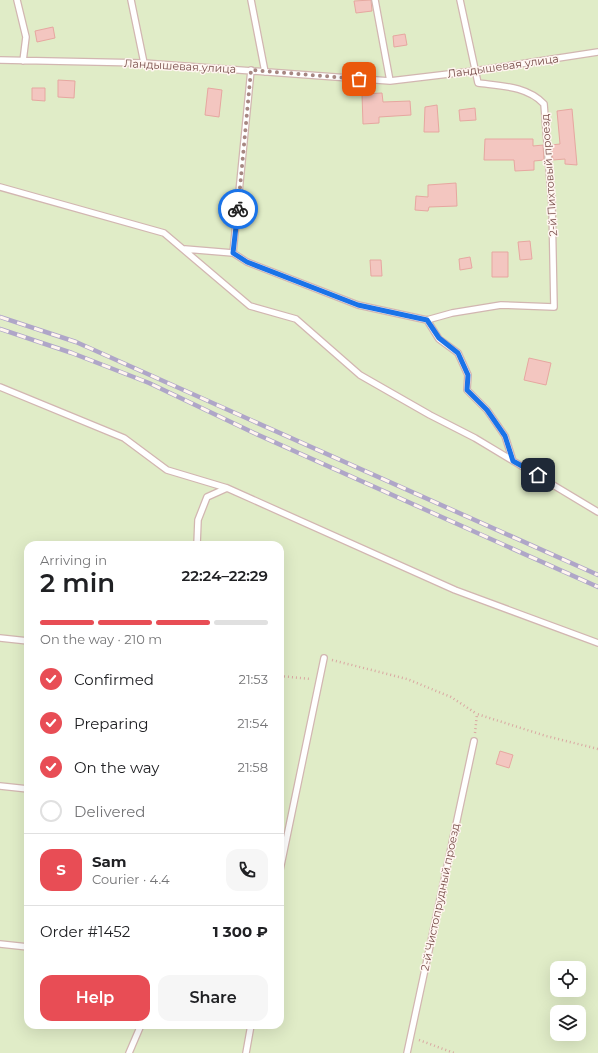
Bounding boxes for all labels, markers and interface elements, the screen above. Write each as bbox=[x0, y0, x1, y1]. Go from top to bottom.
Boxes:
street label: Ландышевая улица bbox=[446, 51, 560, 81]
street label: Ландышевая улица bbox=[124, 56, 236, 76]
pin bbox=[342, 62, 376, 96]
icon: bag bbox=[348, 68, 370, 90]
street label: 2-й Пихтовый проезд bbox=[538, 113, 560, 237]
courier bbox=[218, 189, 258, 229]
icon: bike bbox=[227, 198, 249, 220]
pin bbox=[521, 458, 555, 492]
icon: home bbox=[527, 464, 549, 486]
text: Arriving in bbox=[40, 552, 107, 568]
text: 22:24–22:29 bbox=[182, 566, 268, 585]
text: 2 min bbox=[40, 567, 115, 599]
text: On the way · 210 m bbox=[40, 631, 162, 647]
icon: check bbox=[40, 668, 62, 690]
text: Confirmed bbox=[74, 670, 154, 689]
text: 21:53 bbox=[239, 671, 268, 687]
icon: check bbox=[40, 712, 62, 734]
text: Preparing bbox=[74, 714, 149, 733]
text: 21:54 bbox=[237, 715, 268, 731]
icon: check bbox=[40, 756, 62, 778]
text: On the way bbox=[74, 758, 159, 777]
text: 21:58 bbox=[238, 759, 268, 775]
text: Delivered bbox=[74, 802, 146, 821]
street label: 2-й Чистопрудный проезд bbox=[418, 822, 462, 972]
button: phone bbox=[226, 849, 268, 891]
text: Sam bbox=[92, 852, 127, 871]
text: S bbox=[56, 860, 66, 879]
text: Courier · 4.4 bbox=[92, 871, 170, 887]
text: Order #1452 bbox=[40, 922, 130, 941]
text: 1 300 ₽ bbox=[213, 922, 268, 941]
map controls bbox=[550, 961, 586, 1041]
button: locate bbox=[550, 961, 586, 997]
button: Help bbox=[40, 975, 150, 1021]
button: Share bbox=[158, 975, 268, 1021]
button: layers bbox=[550, 1005, 586, 1041]

